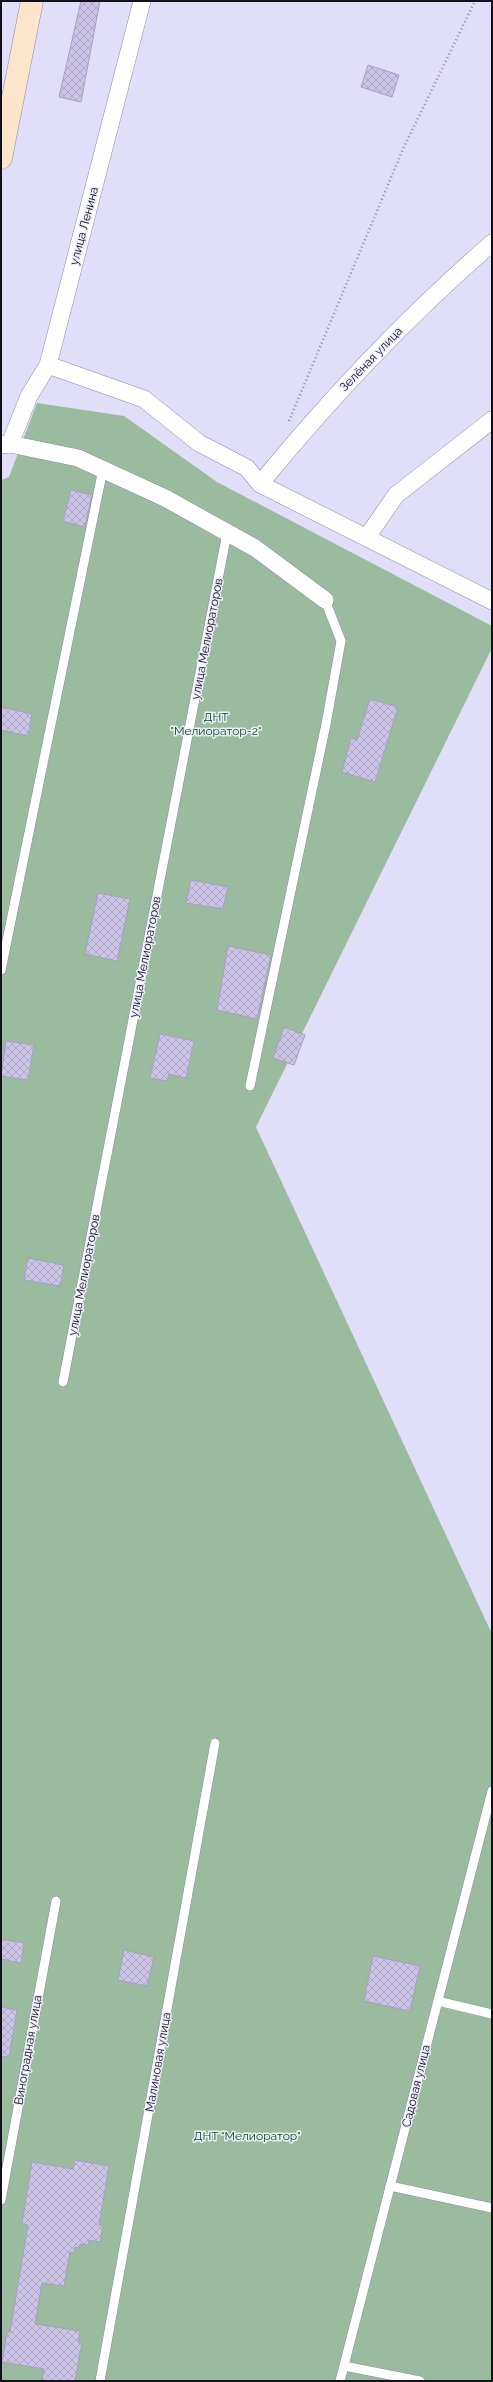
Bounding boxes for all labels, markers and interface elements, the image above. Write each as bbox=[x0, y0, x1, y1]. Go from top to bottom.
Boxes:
street label: улица Ленина bbox=[67, 185, 101, 267]
street label: Зелёная улица bbox=[337, 324, 405, 394]
street label: улица Мелиораторов bbox=[188, 577, 226, 701]
park label: ДНТ "Мелиоратор-2" bbox=[171, 710, 261, 738]
street label: улица Мелиораторов bbox=[126, 895, 164, 1019]
street label: улица Мелиораторов bbox=[65, 1213, 103, 1337]
street label: Виноградная улица bbox=[11, 1994, 45, 2106]
street label: Малиновая улица bbox=[142, 2011, 174, 2113]
street label: Садовая улица bbox=[399, 2043, 433, 2129]
park label: ДНТ "Мелиоратор" bbox=[193, 2129, 301, 2143]

